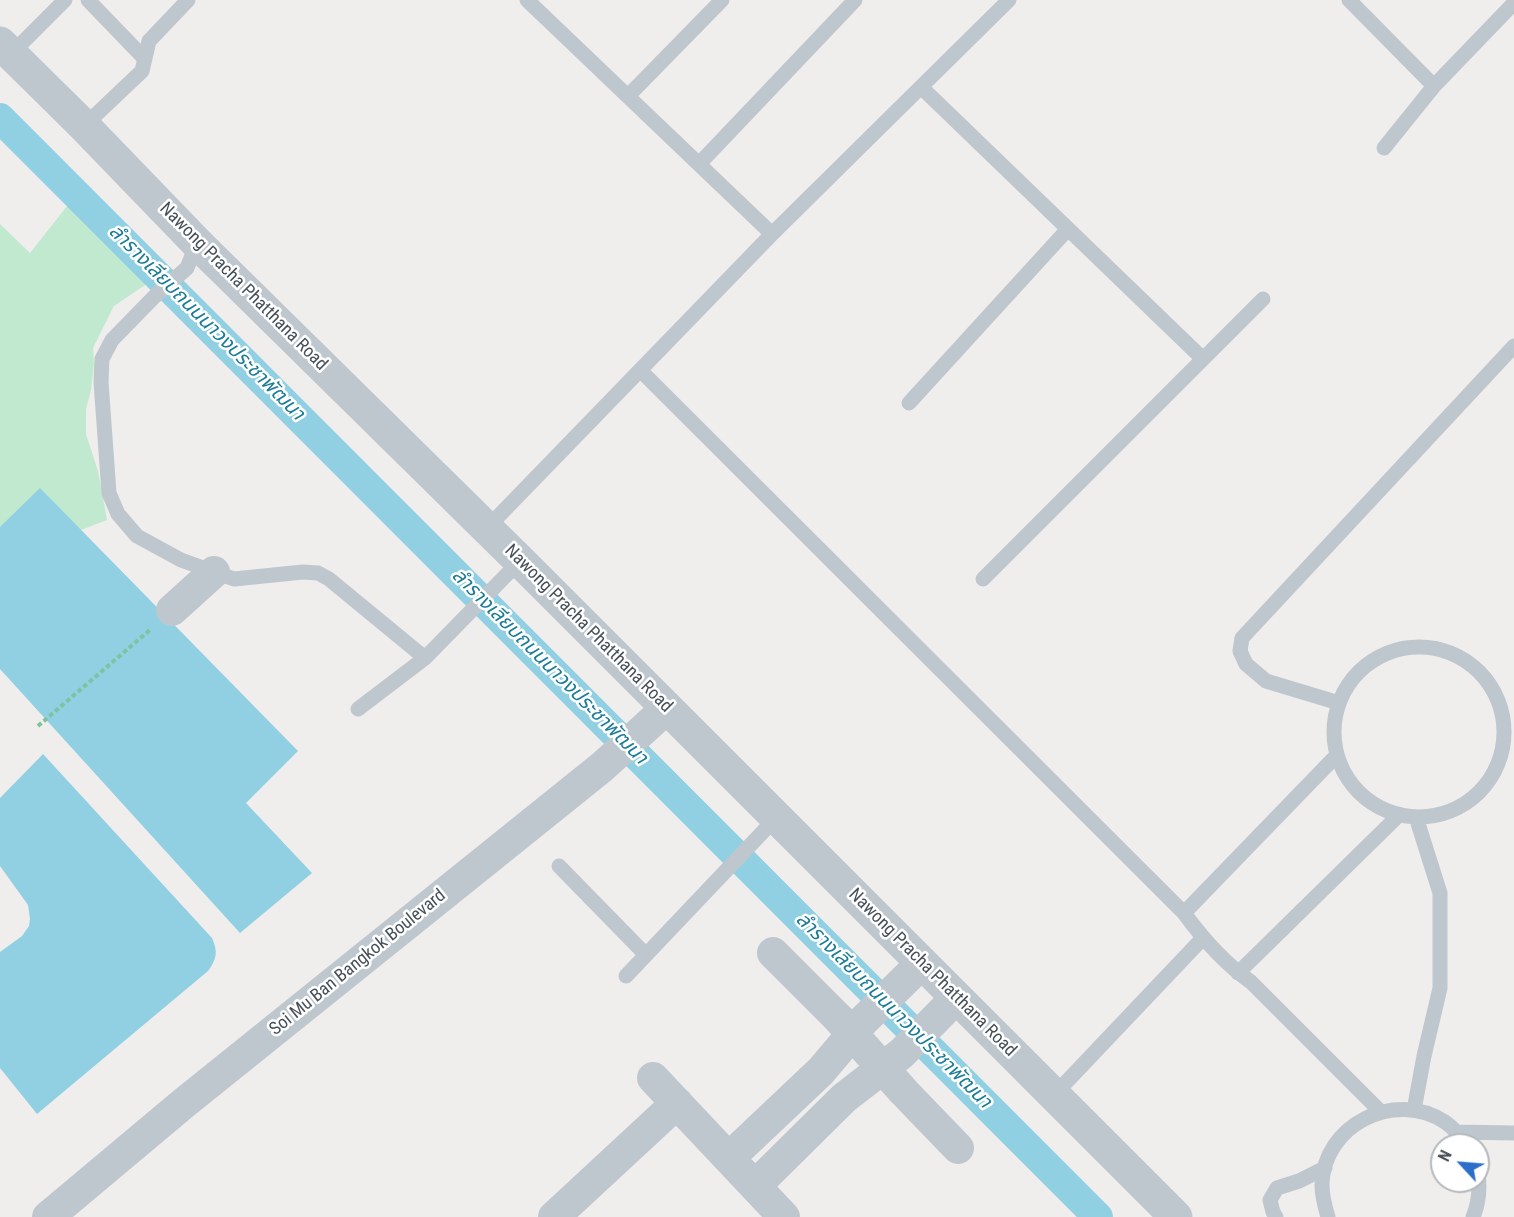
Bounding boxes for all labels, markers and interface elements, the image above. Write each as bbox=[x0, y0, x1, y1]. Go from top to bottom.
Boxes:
street label: Nawong Pracha Phatthana Road bbox=[155, 199, 331, 375]
water label: ลำรางเลียบถนนนาวงประชาพัฒนา bbox=[103, 220, 309, 426]
street label: Nawong Pracha Phatthana Road bbox=[500, 541, 676, 717]
water label: ลำรางเลียบถนนนาวงประชาพัฒนา bbox=[446, 564, 652, 770]
street label: Soi Mu Ban Bangkok Boulevard bbox=[266, 885, 450, 1041]
street label: Nawong Pracha Phatthana Road bbox=[844, 885, 1020, 1061]
water label: ลำรางเลียบถนนนาวงประชาพัฒนา bbox=[790, 908, 996, 1114]
north arrow bbox=[1430, 1133, 1490, 1193]
text: N bbox=[1434, 1147, 1456, 1164]

